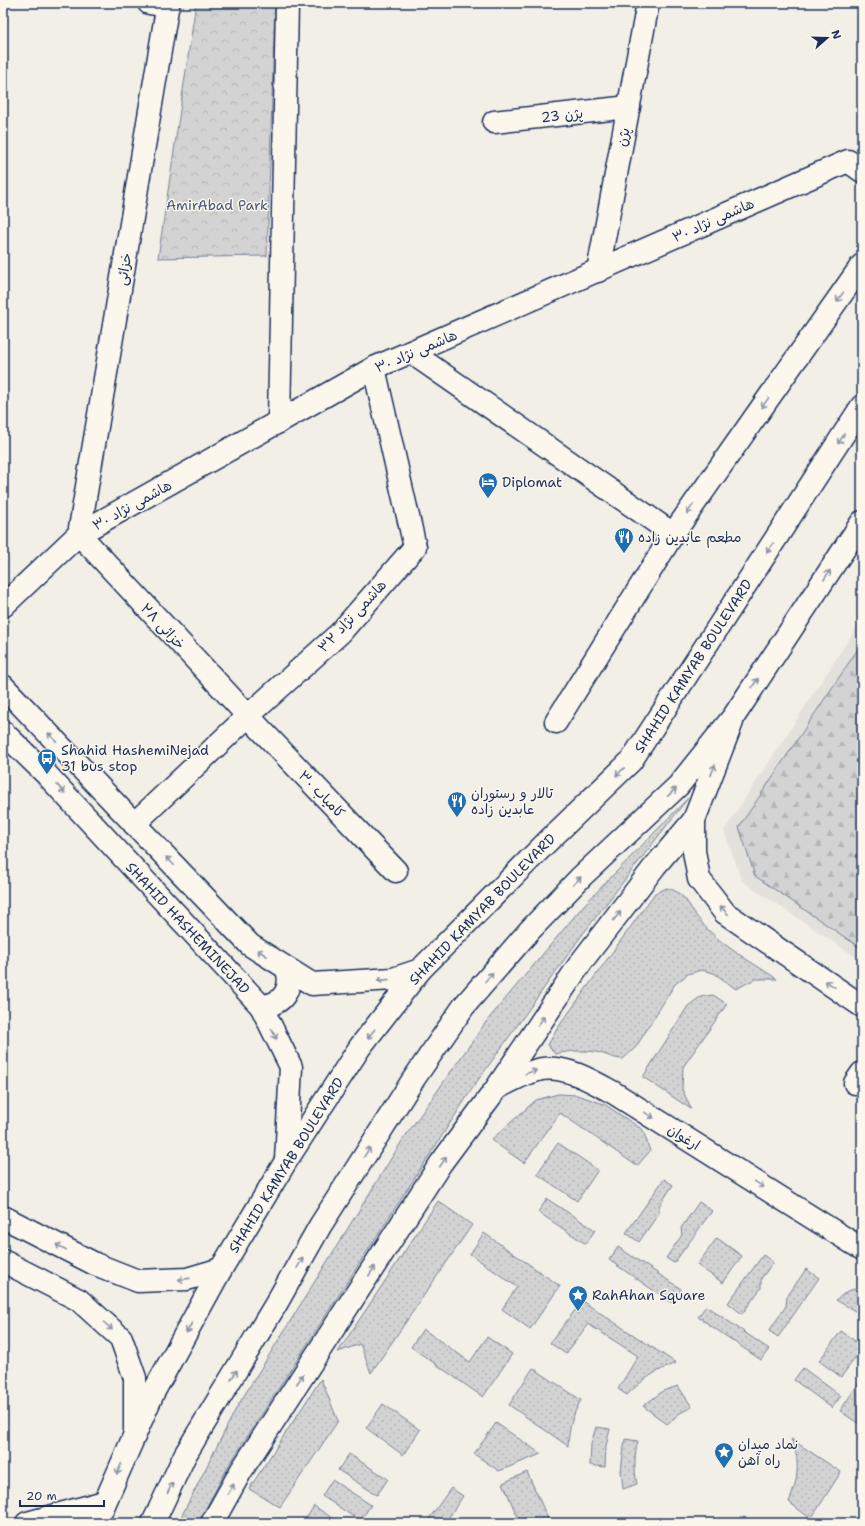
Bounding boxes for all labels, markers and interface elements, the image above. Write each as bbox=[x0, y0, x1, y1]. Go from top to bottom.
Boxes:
north arrow bbox=[807, 18, 847, 58]
text: N bbox=[827, 28, 845, 42]
street label: پژن 23 bbox=[540, 104, 584, 127]
street label: پژن bbox=[612, 126, 635, 148]
street label: هاشمی نژاد ۳۰ bbox=[669, 194, 757, 246]
park label: AmirAbad Park bbox=[166, 196, 268, 214]
street label: خزائی bbox=[112, 251, 136, 287]
one-way arrow bbox=[836, 291, 844, 302]
street label: هاشمی نژاد ۳۰ bbox=[372, 326, 460, 376]
one-way arrow bbox=[761, 397, 769, 408]
one-way arrow bbox=[837, 433, 845, 444]
hotel icon: Diplomat bbox=[477, 471, 499, 499]
place label: Diplomat bbox=[502, 473, 562, 491]
street label: هاشمی نژاد ۳۰ bbox=[89, 476, 175, 534]
one-way arrow bbox=[686, 504, 694, 515]
restaurant icon: مطعم عابدين زاده bbox=[613, 526, 635, 554]
place label: مطعم عابدين زاده bbox=[638, 528, 742, 548]
one-way arrow bbox=[766, 542, 774, 553]
one-way arrow bbox=[823, 570, 831, 581]
street label: هاشمی نژاد ۳۲ bbox=[314, 576, 390, 656]
street label: SHAHID KAMYAB BOULEVARD bbox=[630, 576, 756, 756]
street label: خزائی ۲۸ bbox=[137, 599, 189, 653]
one-way arrow bbox=[751, 678, 759, 689]
one-way arrow bbox=[47, 732, 56, 742]
place label: Shahid HashemiNejad 31 bus stop bbox=[61, 741, 209, 775]
bus stop icon: Shahid HashemiNejad 31 bus stop bbox=[36, 747, 58, 775]
one-way arrow bbox=[710, 765, 718, 777]
street label: کامیاب ۳۰ bbox=[295, 766, 349, 822]
one-way arrow bbox=[615, 767, 625, 776]
one-way arrow bbox=[56, 784, 65, 794]
place label: تالار و رستوران عابدین زاده bbox=[471, 784, 554, 818]
one-way arrow bbox=[667, 787, 677, 797]
restaurant icon: تالار و رستوران عابدین زاده bbox=[446, 790, 468, 818]
street label: SHAHID KAMYAB BOULEVARD bbox=[405, 830, 559, 988]
one-way arrow bbox=[165, 856, 175, 866]
street label: SHAHID HASHEMINEJAD bbox=[122, 858, 254, 998]
one-way arrow bbox=[572, 876, 582, 886]
one-way arrow bbox=[719, 904, 728, 915]
one-way arrow bbox=[613, 910, 621, 921]
one-way arrow bbox=[257, 949, 268, 957]
one-way arrow bbox=[485, 972, 494, 982]
one-way arrow bbox=[377, 976, 390, 983]
one-way arrow bbox=[825, 980, 836, 988]
one-way arrow bbox=[537, 1016, 545, 1027]
one-way arrow bbox=[271, 1027, 279, 1039]
one-way arrow bbox=[366, 1028, 375, 1039]
one-way arrow bbox=[525, 1068, 537, 1076]
street label: SHAHID KAMYAB BOULEVARD bbox=[224, 1074, 348, 1256]
one-way arrow bbox=[643, 1111, 654, 1119]
street label: ارغوان bbox=[664, 1120, 704, 1154]
one-way arrow bbox=[364, 1146, 372, 1158]
one-way arrow bbox=[439, 1156, 447, 1167]
one-way arrow bbox=[753, 1181, 765, 1189]
one-way arrow bbox=[55, 1242, 67, 1250]
one-way arrow bbox=[296, 1257, 304, 1269]
one-way arrow bbox=[368, 1266, 376, 1277]
one-way arrow bbox=[178, 1275, 191, 1283]
place icon: RahAhan Square bbox=[567, 1284, 589, 1312]
place label: RahAhan Square bbox=[592, 1286, 705, 1304]
one-way arrow bbox=[103, 1321, 113, 1331]
one-way arrow bbox=[185, 1322, 192, 1334]
one-way arrow bbox=[230, 1369, 238, 1381]
one-way arrow bbox=[296, 1374, 304, 1385]
place label: نماد میدان راه آهن bbox=[738, 1435, 799, 1469]
place icon: نماد میدان راه آهن bbox=[713, 1441, 735, 1469]
one-way arrow bbox=[115, 1463, 122, 1475]
scale bar bbox=[20, 1482, 104, 1508]
one-way arrow bbox=[167, 1482, 174, 1494]
one-way arrow bbox=[227, 1483, 235, 1495]
text: 20 m bbox=[26, 1488, 57, 1504]

